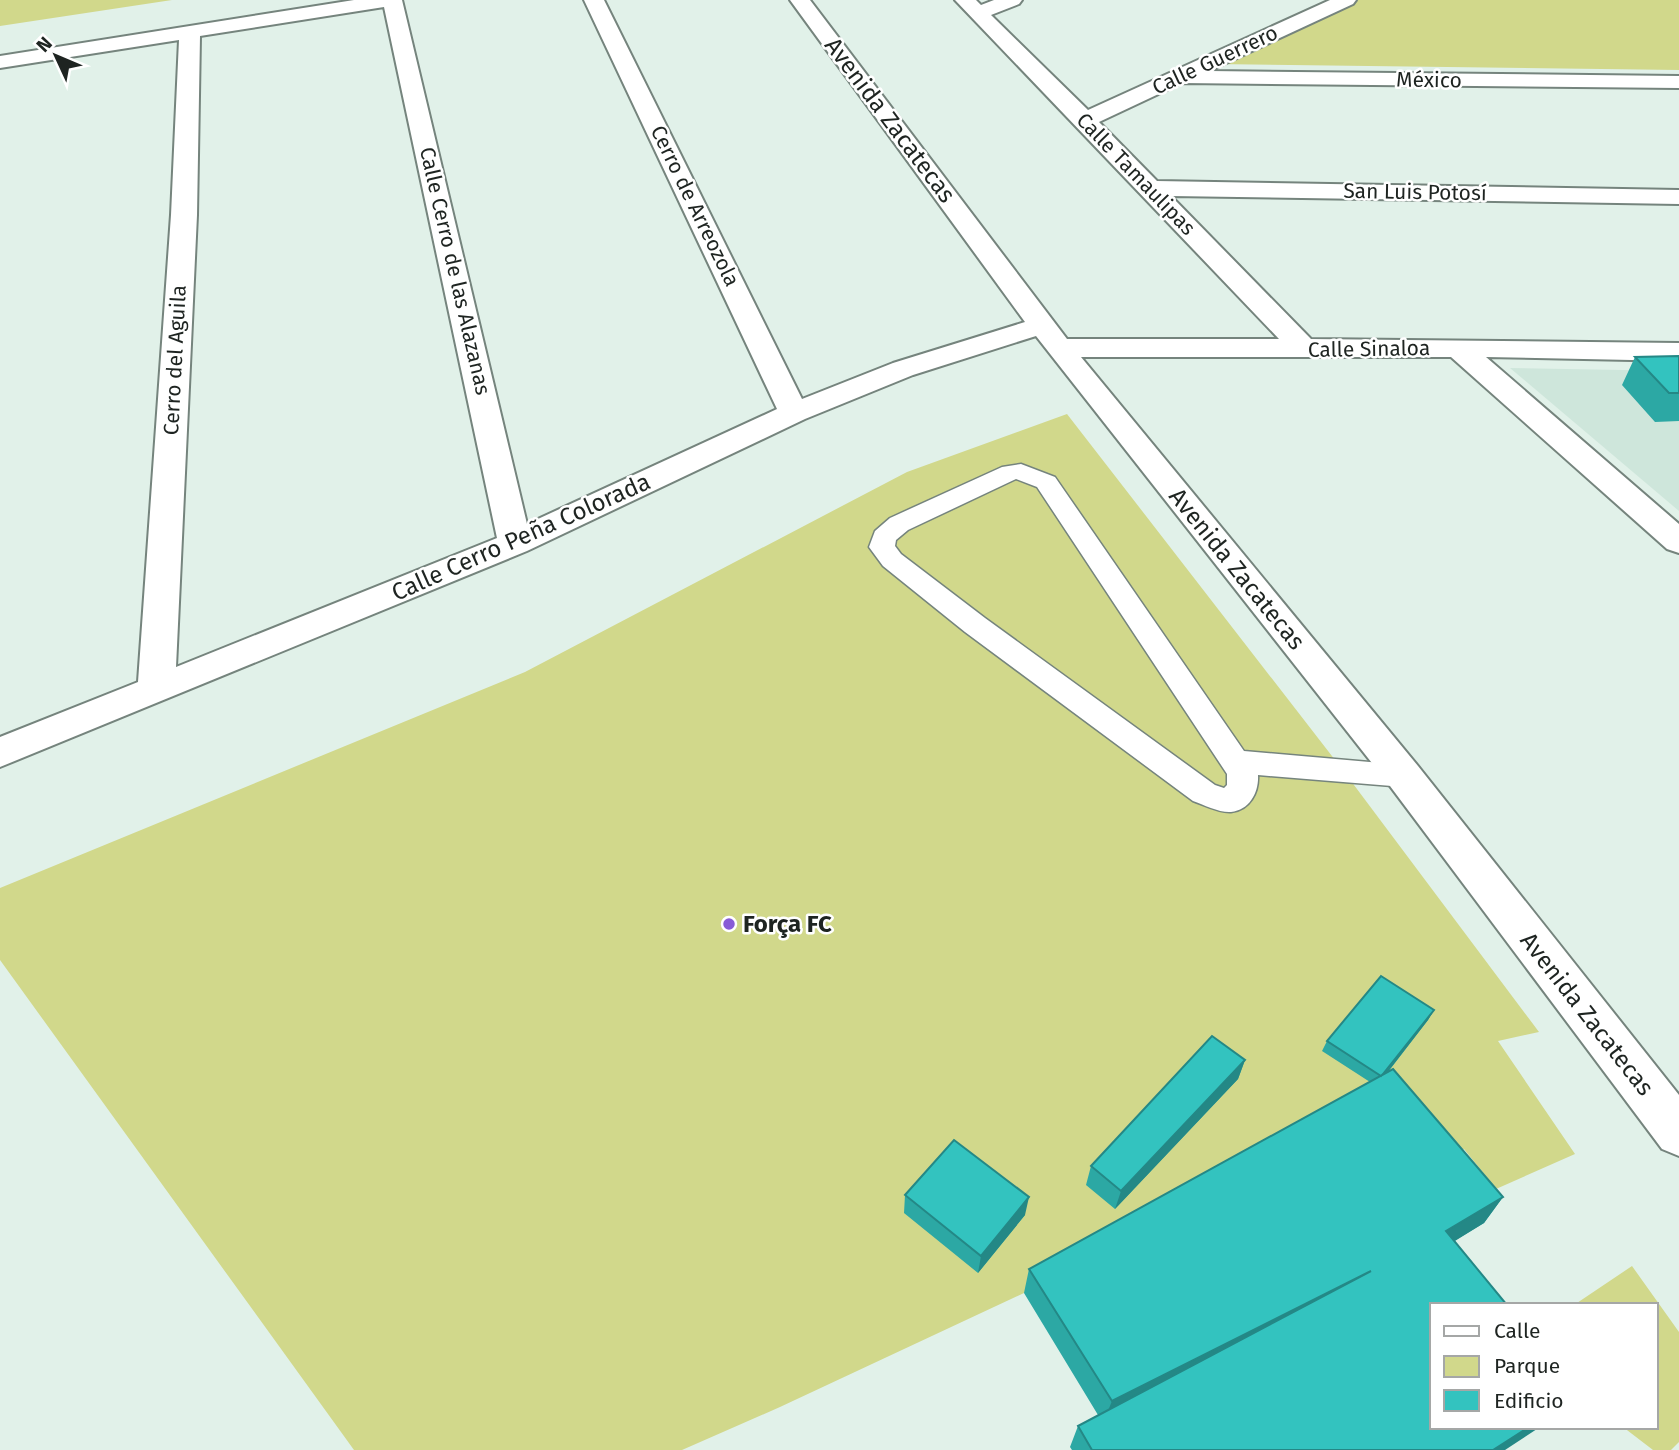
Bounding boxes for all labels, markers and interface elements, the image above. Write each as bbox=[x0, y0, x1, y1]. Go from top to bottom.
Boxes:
street label: Calle Guerrero bbox=[1148, 20, 1282, 100]
north arrow bbox=[21, 21, 91, 91]
text: N bbox=[31, 32, 57, 57]
street label: Avenida Zacatecas bbox=[819, 32, 961, 208]
street label: México bbox=[1396, 66, 1462, 94]
street label: Calle Tamaulipas bbox=[1071, 107, 1201, 241]
street label: Cerro de Arreozola bbox=[645, 121, 745, 291]
street label: Calle Cerro de las Alazanas bbox=[414, 145, 496, 398]
street label: San Luis Potosí bbox=[1343, 178, 1487, 206]
street label: Cerro del Aguila bbox=[158, 284, 192, 436]
street label: Calle Sinaloa bbox=[1308, 335, 1430, 363]
street label: Calle Cerro Peña Colorada bbox=[387, 467, 655, 607]
street label: Avenida Zacatecas bbox=[1163, 483, 1311, 655]
place label: Força FC bbox=[743, 910, 832, 939]
marker: Força FC bbox=[721, 916, 737, 932]
street label: Avenida Zacatecas bbox=[1515, 927, 1659, 1101]
legend bbox=[1430, 1303, 1658, 1429]
text: Calle bbox=[1494, 1318, 1540, 1344]
text: Parque bbox=[1494, 1353, 1560, 1379]
text: Edificio bbox=[1494, 1388, 1564, 1414]

